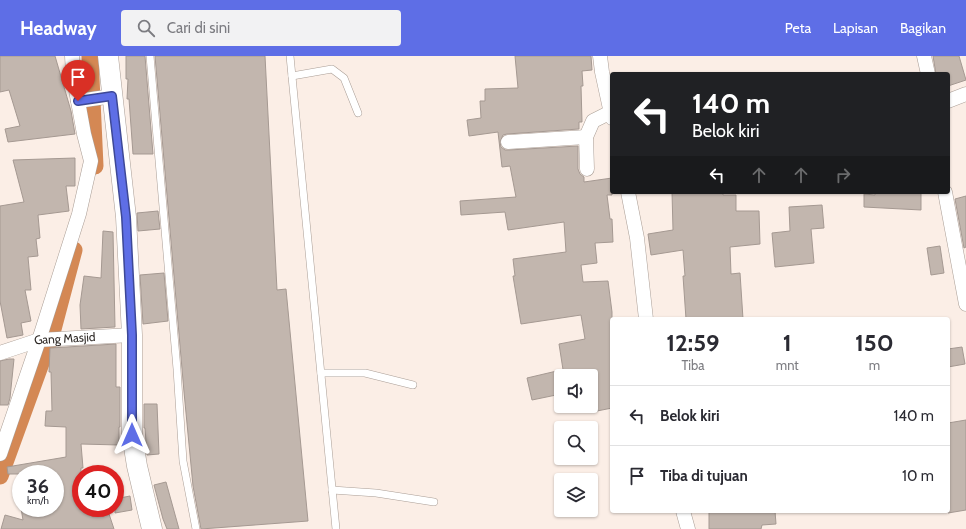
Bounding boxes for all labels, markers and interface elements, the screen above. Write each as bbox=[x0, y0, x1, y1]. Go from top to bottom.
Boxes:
search box bbox=[121, 10, 401, 46]
text: Headway bbox=[20, 17, 97, 40]
icon: search bbox=[135, 17, 157, 39]
text: Cari di sini bbox=[167, 19, 230, 37]
text: Peta bbox=[785, 19, 811, 37]
text: Lapisan bbox=[833, 19, 878, 37]
text: Bagikan bbox=[900, 19, 946, 37]
pin bbox=[61, 60, 95, 101]
icon: arrive bbox=[67, 66, 89, 88]
text: 140 m bbox=[692, 86, 770, 120]
icon: left bbox=[626, 88, 678, 140]
text: Belok kiri bbox=[692, 120, 760, 142]
icon: left bbox=[706, 164, 728, 186]
icon: ahead bbox=[748, 164, 770, 186]
icon: ahead bbox=[790, 164, 812, 186]
icon: right bbox=[832, 164, 854, 186]
text: 12:59 bbox=[666, 328, 720, 357]
text: 1 bbox=[783, 328, 792, 357]
text: 150 bbox=[855, 328, 894, 357]
street label: Gang Masjid bbox=[32, 329, 96, 348]
text: Tiba bbox=[681, 357, 704, 373]
text: mnt bbox=[776, 357, 799, 373]
text: m bbox=[869, 357, 880, 373]
map controls bbox=[554, 369, 598, 517]
button: sound bbox=[554, 369, 598, 413]
icon: left bbox=[626, 405, 648, 427]
text: Belok kiri bbox=[660, 407, 720, 425]
text: 140 m bbox=[893, 407, 934, 425]
position arrow bbox=[111, 414, 153, 456]
button: search bbox=[554, 421, 598, 465]
speed limit sign: 40 bbox=[72, 465, 124, 517]
icon: arrive bbox=[626, 465, 648, 487]
text: Tiba di tujuan bbox=[660, 467, 748, 485]
text: 10 m bbox=[902, 467, 934, 485]
button: layers bbox=[554, 473, 598, 517]
text: 36 bbox=[27, 474, 49, 498]
text: km/h bbox=[27, 494, 49, 507]

